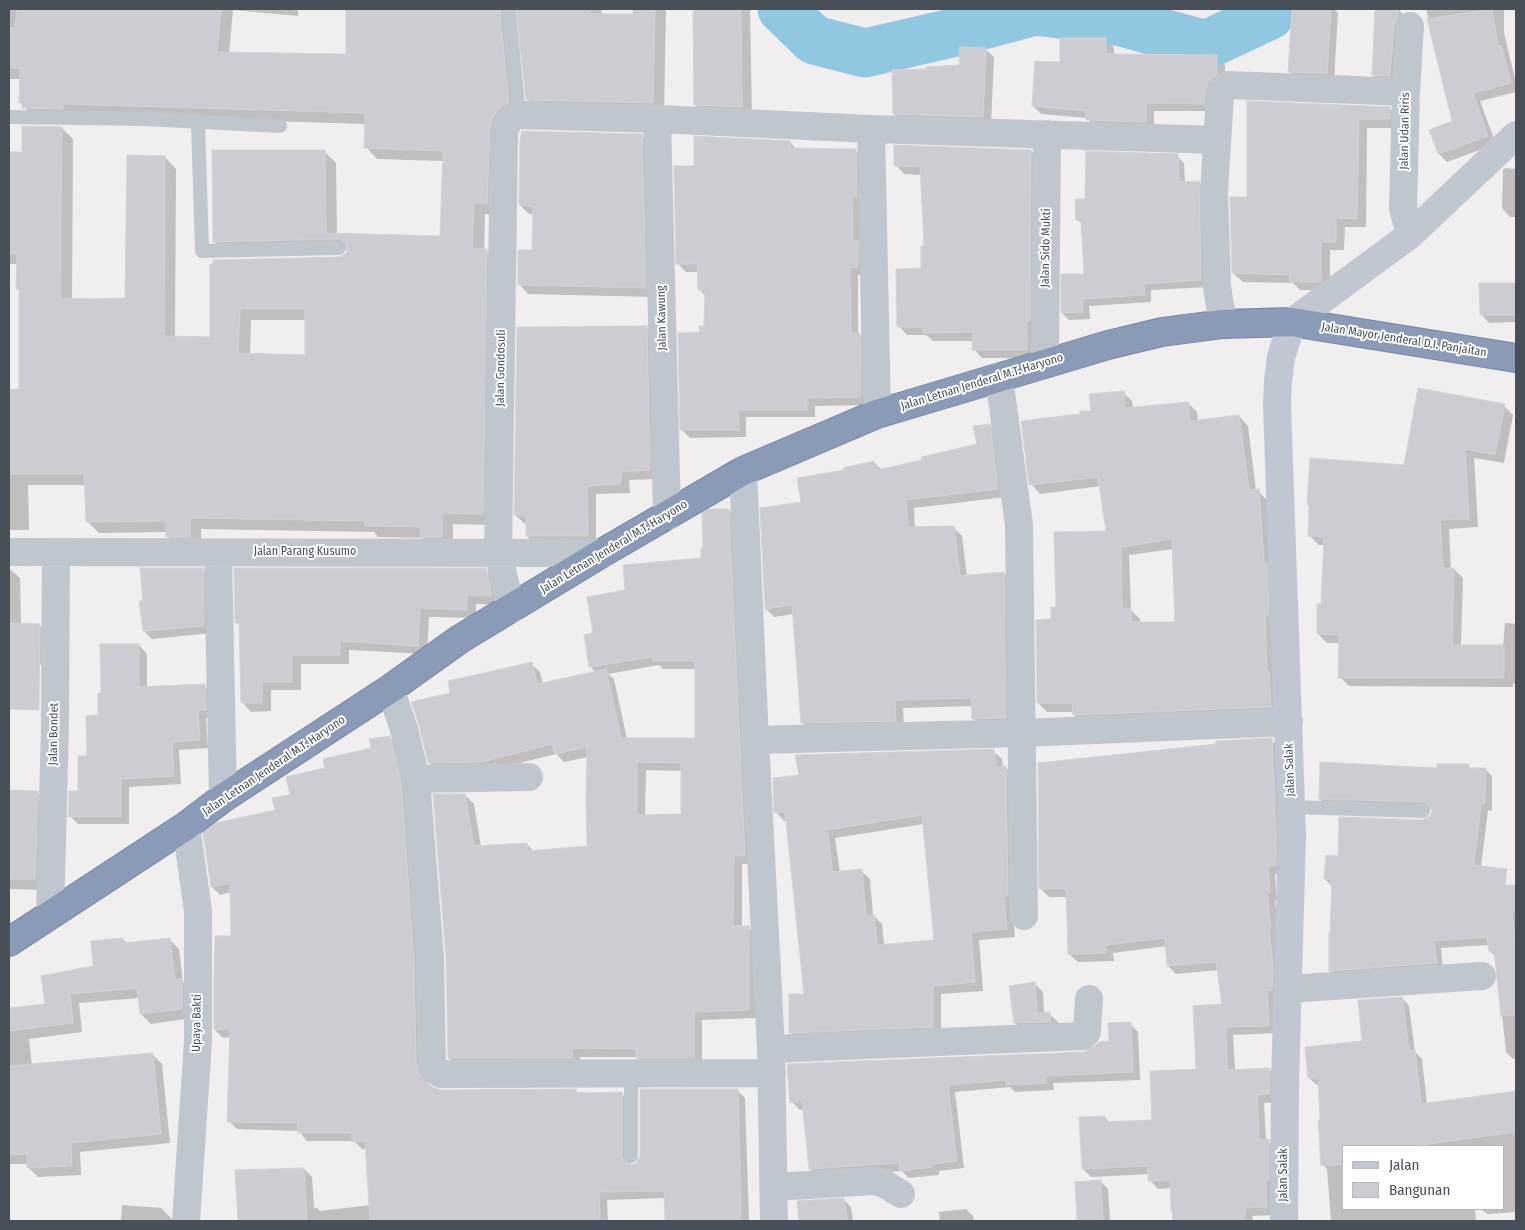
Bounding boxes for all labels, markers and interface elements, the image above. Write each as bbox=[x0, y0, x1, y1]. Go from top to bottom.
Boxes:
street label: Jalan Udan Riris bbox=[1397, 92, 1413, 170]
street label: Jalan Sido Mukti bbox=[1038, 208, 1054, 288]
street label: Jalan Kawung bbox=[654, 285, 670, 351]
street label: Jalan Mayor Jenderal D.I. Panjaitan bbox=[1320, 320, 1488, 360]
street label: Jalan Gondosuli bbox=[493, 329, 509, 407]
street label: Jalan Letnan Jenderal M.T. Haryono bbox=[899, 350, 1065, 414]
street label: Jalan Letnan Jenderal M.T. Haryono bbox=[538, 497, 690, 597]
street label: Jalan Parang Kusumo bbox=[254, 545, 356, 559]
street label: Jalan Bondet bbox=[46, 703, 62, 765]
street label: Jalan Letnan Jenderal M.T. Haryono bbox=[200, 713, 348, 819]
street label: Jalan Salak bbox=[1282, 743, 1298, 797]
street label: Upaya Bakti bbox=[189, 994, 205, 1052]
legend bbox=[1342, 1145, 1505, 1210]
street label: Jalan Salak bbox=[1277, 1148, 1291, 1202]
text: Jalan bbox=[1389, 1156, 1419, 1174]
text: Bangunan bbox=[1389, 1181, 1450, 1199]

